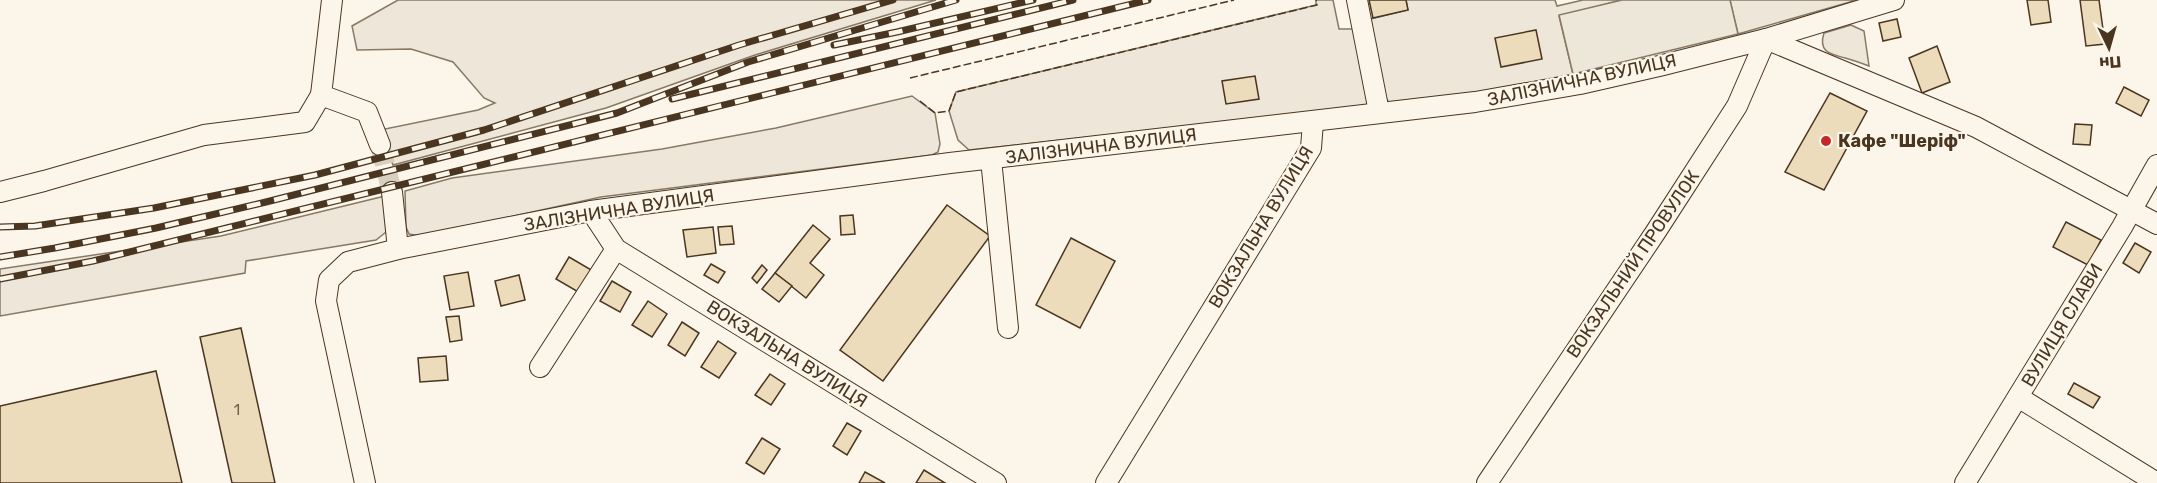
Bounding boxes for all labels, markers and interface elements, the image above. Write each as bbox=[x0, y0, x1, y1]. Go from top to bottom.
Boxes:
north arrow bbox=[2079, 18, 2139, 78]
street label: ЗАЛІЗНИЧНА ВУЛИЦЯ bbox=[1486, 49, 1678, 111]
text: Пн bbox=[2098, 52, 2122, 73]
street label: ЗАЛІЗНИЧНА ВУЛИЦЯ bbox=[1004, 123, 1198, 169]
place label: Кафе "Шеріф" bbox=[1838, 130, 1966, 152]
marker: Кафе "Шеріф" bbox=[1819, 134, 1833, 148]
street label: ВОКЗАЛЬНА ВУЛИЦЯ bbox=[1204, 142, 1318, 312]
street label: ВОКЗАЛЬНИЙ ПРОВУЛОК bbox=[1562, 166, 1704, 362]
street label: ЗАЛІЗНИЧНА ВУЛИЦЯ bbox=[522, 184, 716, 236]
street label: ВУЛИЦЯ СЛАВИ bbox=[2017, 259, 2107, 391]
street label: ВОКЗАЛЬНА ВУЛИЦЯ bbox=[703, 296, 871, 412]
house number: 1 bbox=[234, 401, 240, 419]

